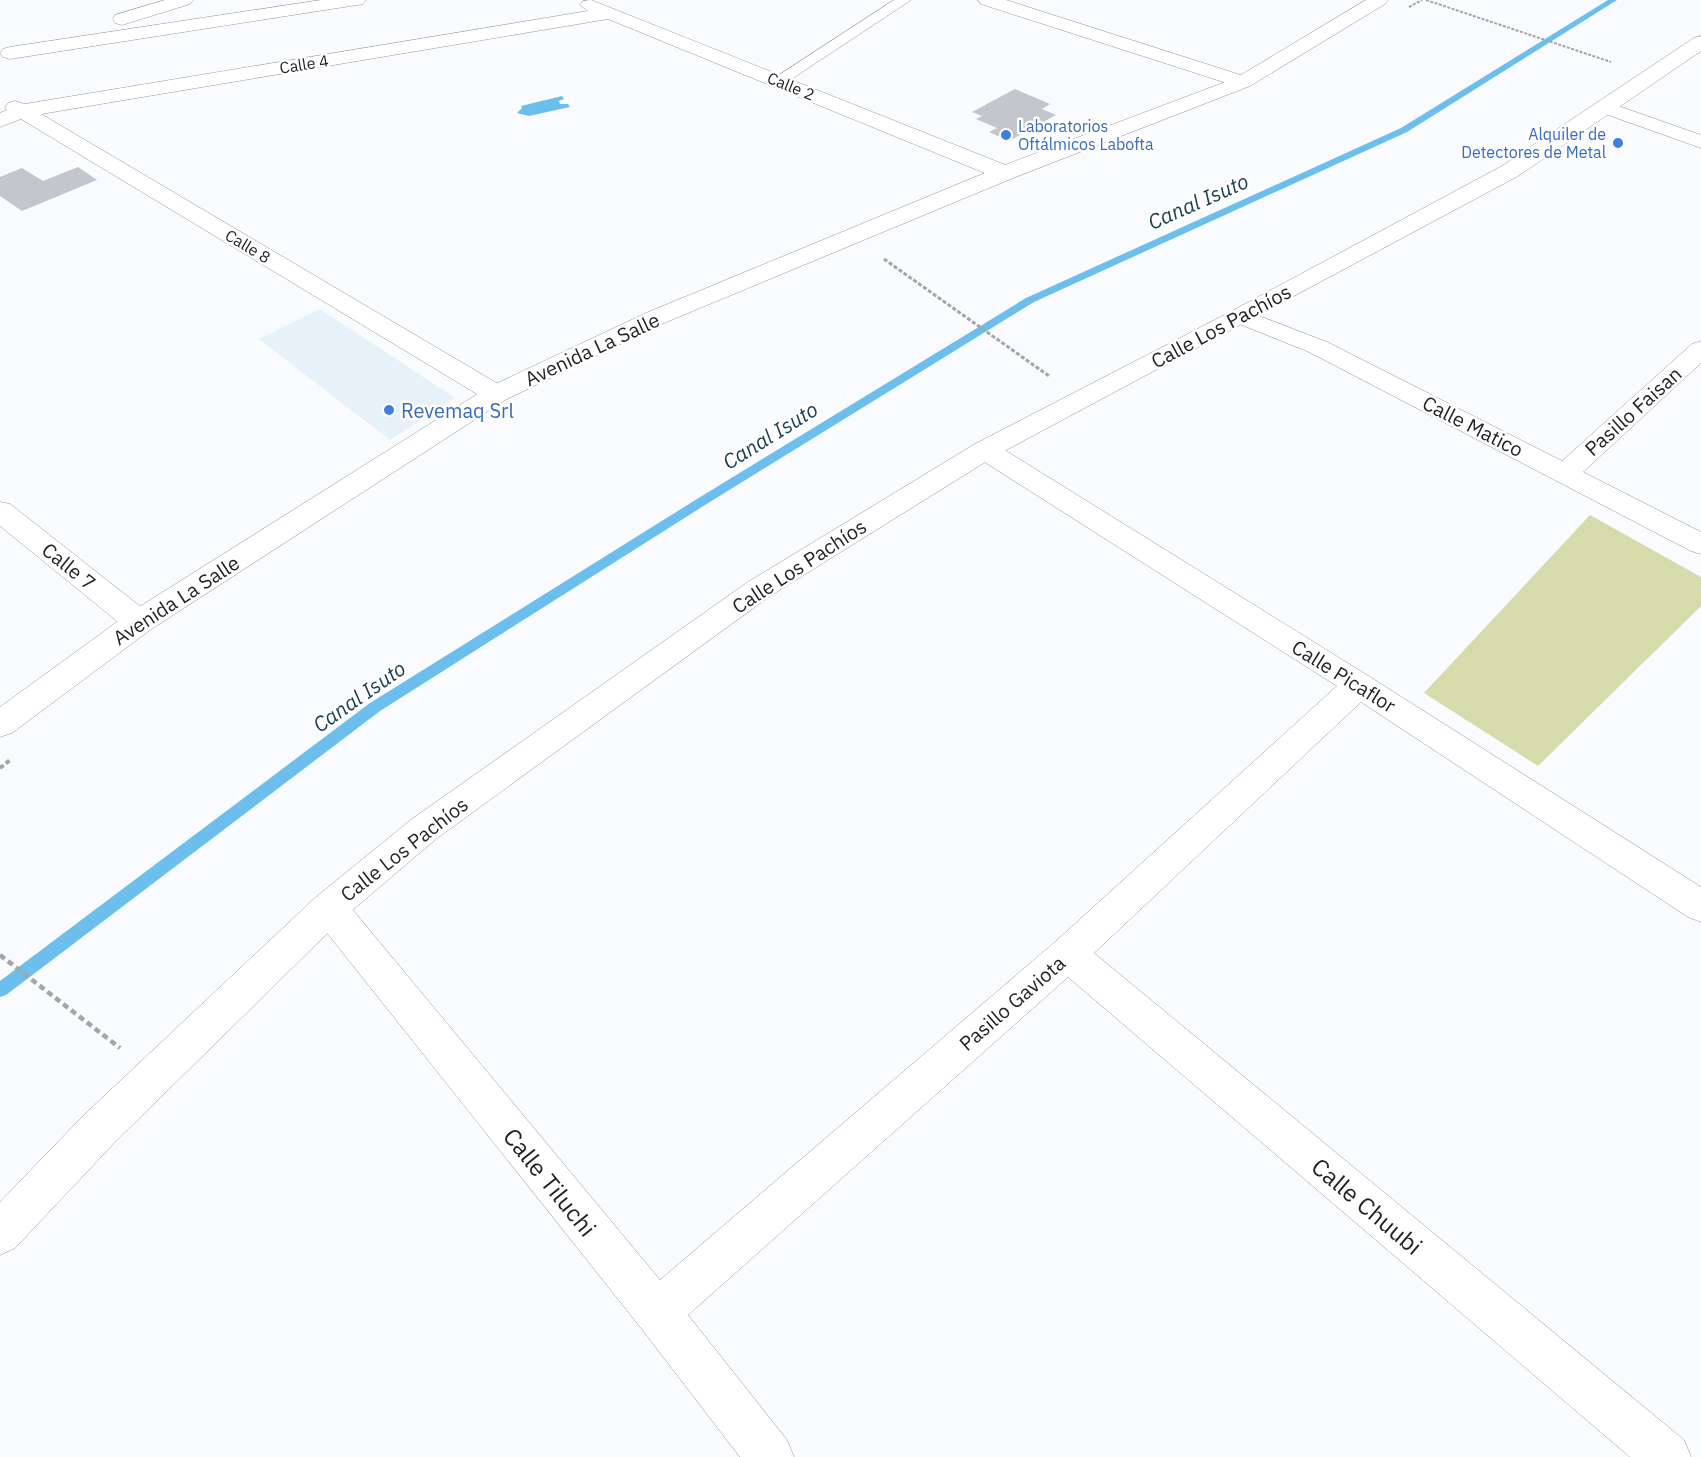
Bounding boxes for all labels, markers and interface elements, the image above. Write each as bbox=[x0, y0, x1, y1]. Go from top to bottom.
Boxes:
street label: Calle 4 bbox=[278, 50, 330, 78]
street label: Calle 2 bbox=[764, 68, 818, 104]
place label: Laboratorios Oftálmicos Labofta bbox=[1018, 116, 1154, 154]
place label: Alquiler de Detectores de Metal bbox=[1461, 124, 1606, 162]
marker: Laboratorios Oftálmicos Labofta bbox=[999, 128, 1013, 142]
marker: Alquiler de Detectores de Metal bbox=[1611, 136, 1625, 150]
water label: Canal Isuto bbox=[1143, 166, 1253, 236]
street label: Calle 8 bbox=[222, 225, 274, 267]
street label: Calle Los Pachíos bbox=[1146, 278, 1296, 374]
street label: Avenida La Salle bbox=[520, 306, 664, 392]
street label: Pasillo Faisan bbox=[1579, 360, 1687, 462]
street label: Calle Matico bbox=[1418, 389, 1528, 463]
water label: Canal Isuto bbox=[717, 395, 823, 475]
place label: Revemaq Srl bbox=[401, 397, 514, 424]
marker: Revemaq Srl bbox=[382, 403, 396, 417]
street label: Calle Los Pachíos bbox=[727, 512, 871, 620]
street label: Calle 7 bbox=[37, 536, 101, 596]
street label: Avenida La Salle bbox=[107, 549, 245, 651]
street label: Calle Picaflor bbox=[1287, 633, 1401, 719]
water label: Canal Isuto bbox=[307, 654, 411, 738]
street label: Calle Los Pachíos bbox=[335, 791, 473, 907]
street label: Pasillo Gaviota bbox=[953, 949, 1071, 1057]
street label: Calle Tiluchi bbox=[496, 1121, 604, 1243]
street label: Calle Chuubi bbox=[1305, 1150, 1429, 1262]

